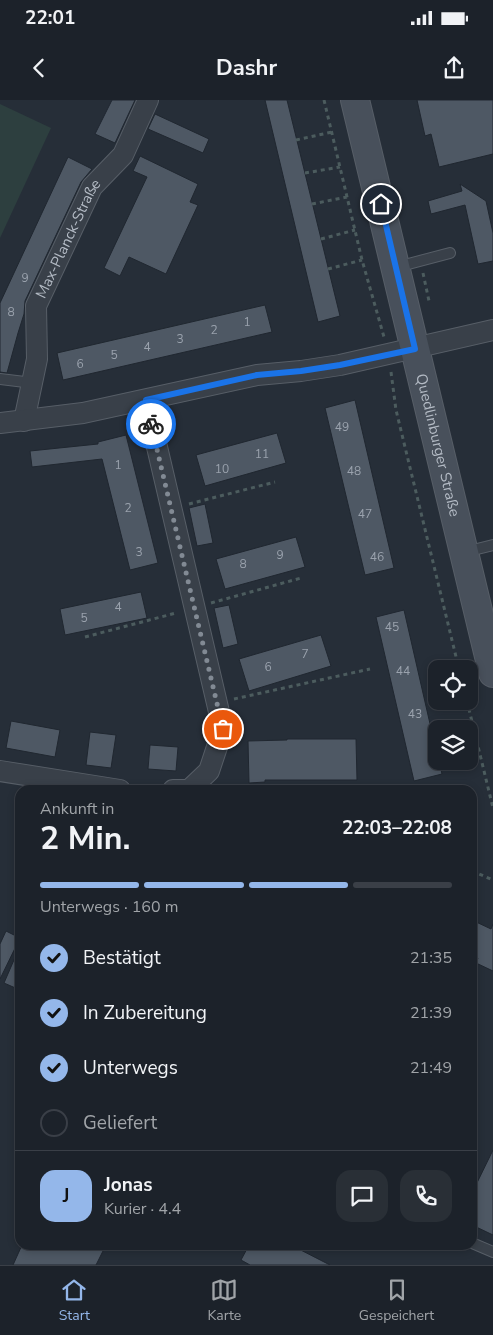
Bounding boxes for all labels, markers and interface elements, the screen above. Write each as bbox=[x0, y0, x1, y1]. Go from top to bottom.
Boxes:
text: 22:01 bbox=[25, 5, 75, 31]
text: Dashr bbox=[216, 53, 277, 83]
icon: back bbox=[25, 54, 53, 82]
icon: share bbox=[440, 54, 468, 82]
street label: Max-Planck-Straße bbox=[31, 174, 105, 302]
pin bbox=[360, 183, 402, 225]
icon: home bbox=[367, 190, 395, 218]
house number: 9 bbox=[21, 270, 29, 286]
house number: 8 bbox=[7, 304, 15, 320]
house number: 1 bbox=[243, 314, 251, 330]
house number: 2 bbox=[210, 322, 218, 338]
house number: 3 bbox=[176, 331, 184, 347]
house number: 4 bbox=[143, 339, 151, 355]
house number: 5 bbox=[110, 347, 118, 363]
house number: 6 bbox=[76, 356, 84, 372]
street label: Quedlinburger Straße bbox=[411, 372, 465, 519]
courier bbox=[126, 399, 176, 449]
icon: bike bbox=[137, 410, 165, 438]
house number: 49 bbox=[335, 419, 349, 435]
house number: 11 bbox=[255, 446, 269, 462]
house number: 1 bbox=[114, 457, 122, 473]
house number: 10 bbox=[215, 461, 229, 477]
house number: 48 bbox=[347, 463, 361, 479]
house number: 2 bbox=[124, 500, 132, 516]
house number: 47 bbox=[358, 506, 372, 522]
house number: 3 bbox=[135, 544, 143, 560]
house number: 9 bbox=[276, 547, 284, 563]
house number: 46 bbox=[370, 549, 384, 565]
house number: 8 bbox=[239, 556, 247, 572]
house number: 4 bbox=[114, 599, 122, 615]
house number: 5 bbox=[80, 610, 88, 626]
house number: 45 bbox=[385, 619, 399, 635]
house number: 7 bbox=[301, 646, 309, 662]
house number: 6 bbox=[264, 659, 272, 675]
map controls bbox=[428, 660, 478, 770]
button: locate bbox=[428, 660, 478, 710]
house number: 44 bbox=[396, 663, 410, 679]
house number: 43 bbox=[408, 706, 422, 722]
pin bbox=[202, 708, 244, 750]
icon: bag bbox=[209, 715, 237, 743]
button: layers bbox=[428, 720, 478, 770]
text: Ankunft in bbox=[40, 798, 114, 820]
text: 22:03–22:08 bbox=[342, 815, 452, 841]
text: 2 Min. bbox=[40, 817, 130, 860]
text: Unterwegs · 160 m bbox=[40, 896, 178, 918]
icon: check bbox=[40, 944, 68, 972]
text: Bestätigt bbox=[83, 945, 161, 971]
text: 21:35 bbox=[410, 947, 452, 969]
icon: check bbox=[40, 999, 68, 1027]
text: In Zubereitung bbox=[83, 1000, 207, 1026]
text: 21:39 bbox=[410, 1002, 452, 1024]
icon: check bbox=[40, 1054, 68, 1082]
text: Unterwegs bbox=[83, 1055, 178, 1081]
text: 21:49 bbox=[410, 1057, 452, 1079]
text: Geliefert bbox=[83, 1110, 157, 1136]
button: chat bbox=[336, 1170, 388, 1222]
button: phone bbox=[400, 1170, 452, 1222]
text: Jonas bbox=[104, 1172, 152, 1198]
text: J bbox=[63, 1183, 69, 1209]
text: Kurier · 4.4 bbox=[104, 1198, 181, 1220]
tab: Start bbox=[59, 1276, 90, 1325]
tab: Karte bbox=[207, 1276, 241, 1325]
tab: Gespeichert bbox=[359, 1276, 434, 1325]

